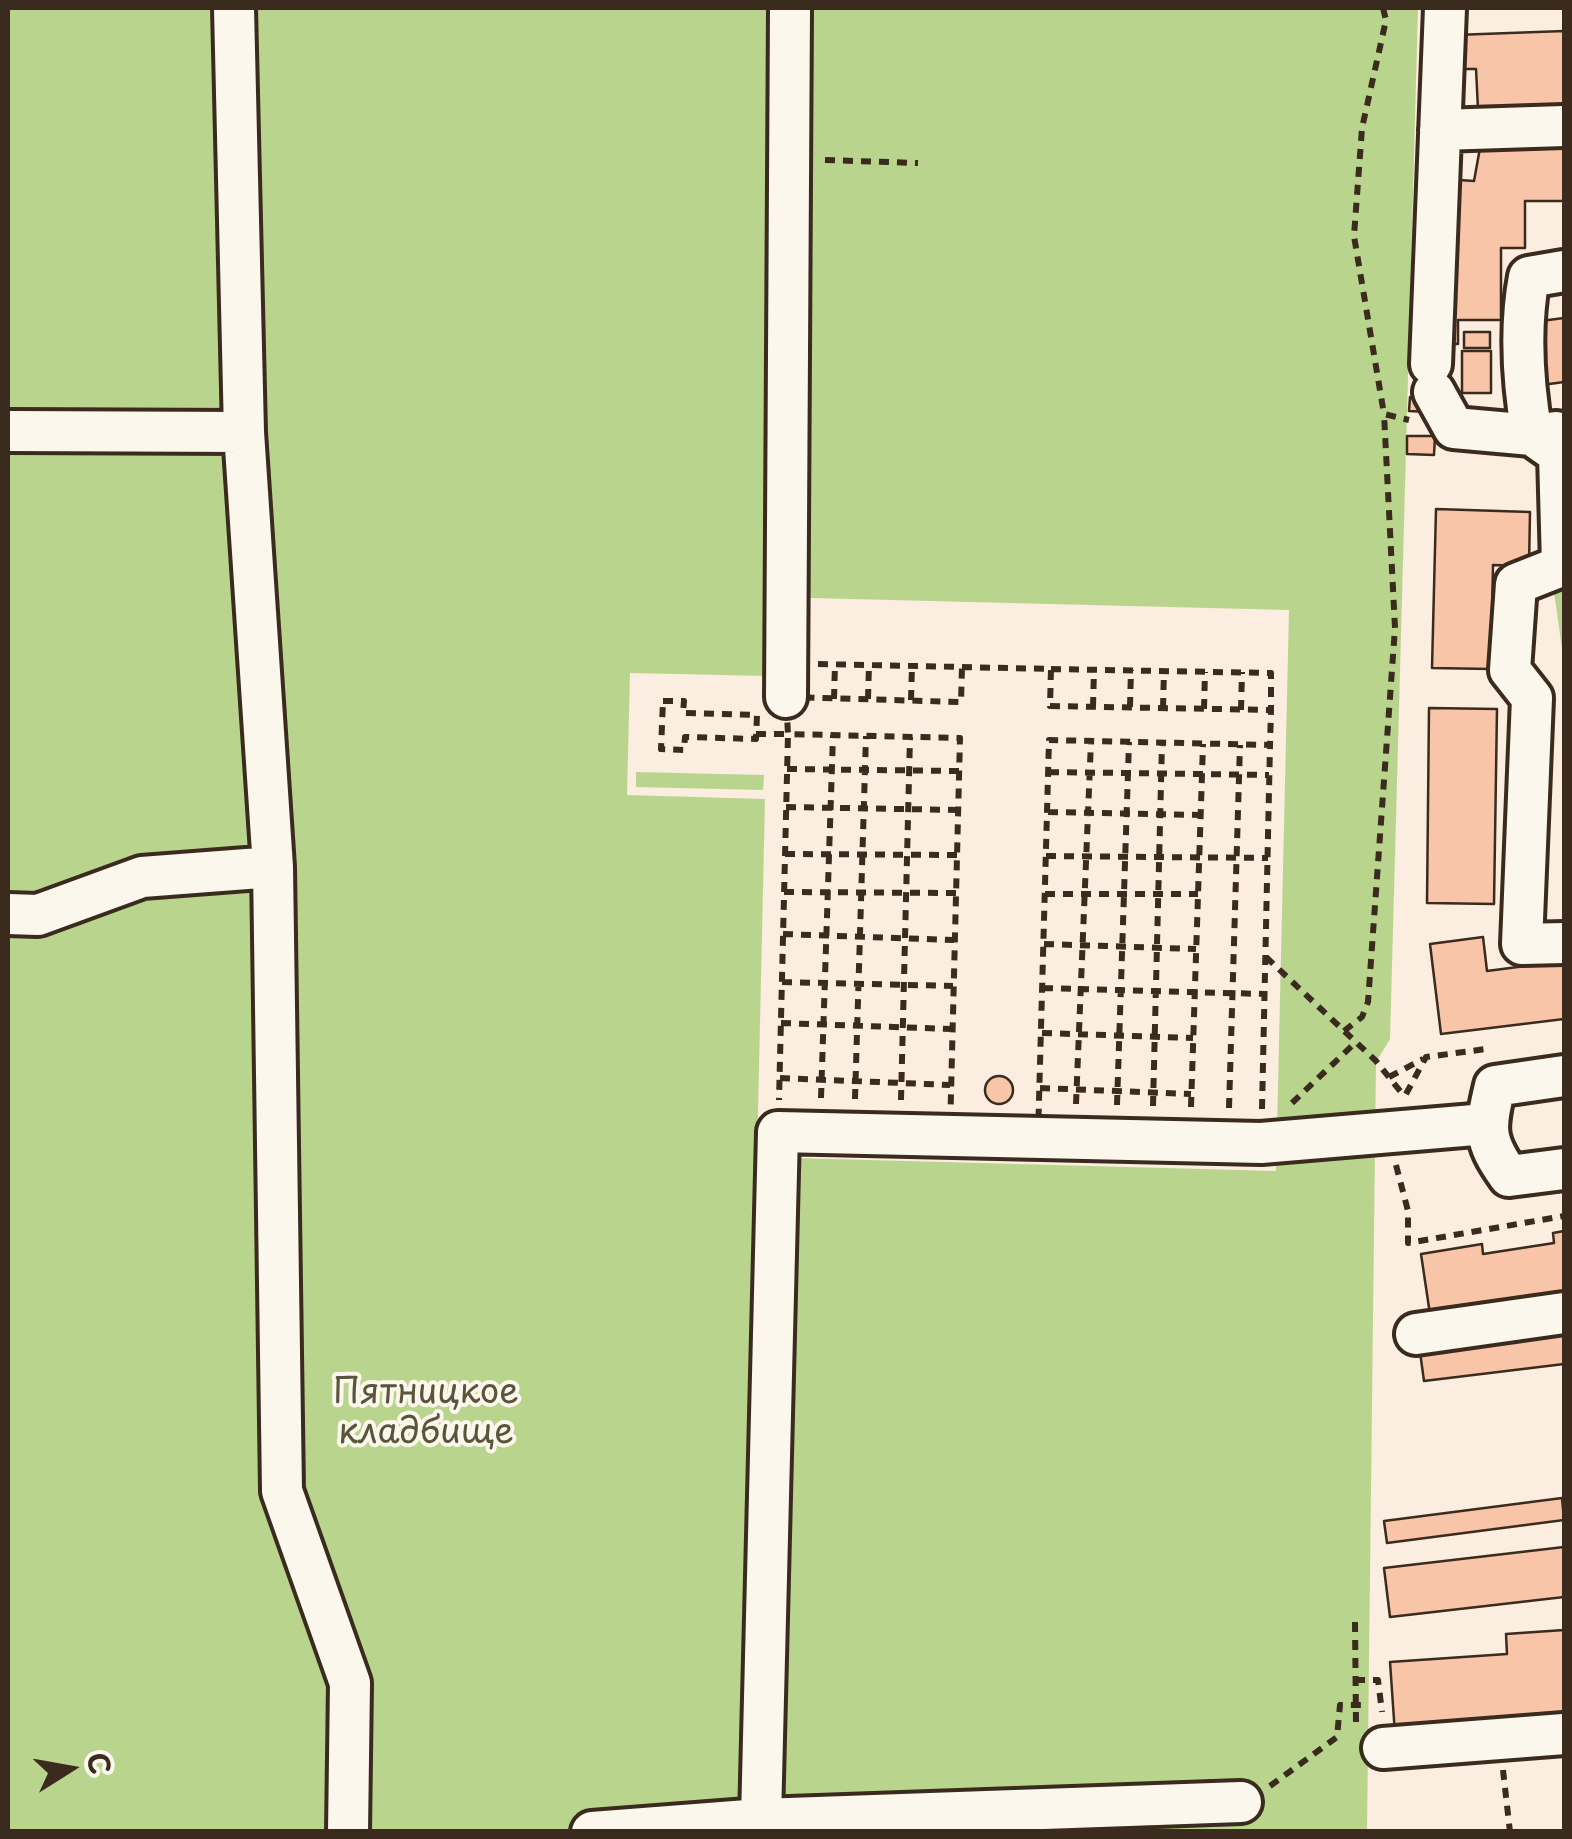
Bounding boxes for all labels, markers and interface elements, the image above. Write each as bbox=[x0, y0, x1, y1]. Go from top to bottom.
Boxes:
park label: Пятницкое кладбище bbox=[333, 1372, 519, 1454]
north arrow bbox=[20, 1719, 120, 1819]
text: С bbox=[77, 1749, 123, 1778]

